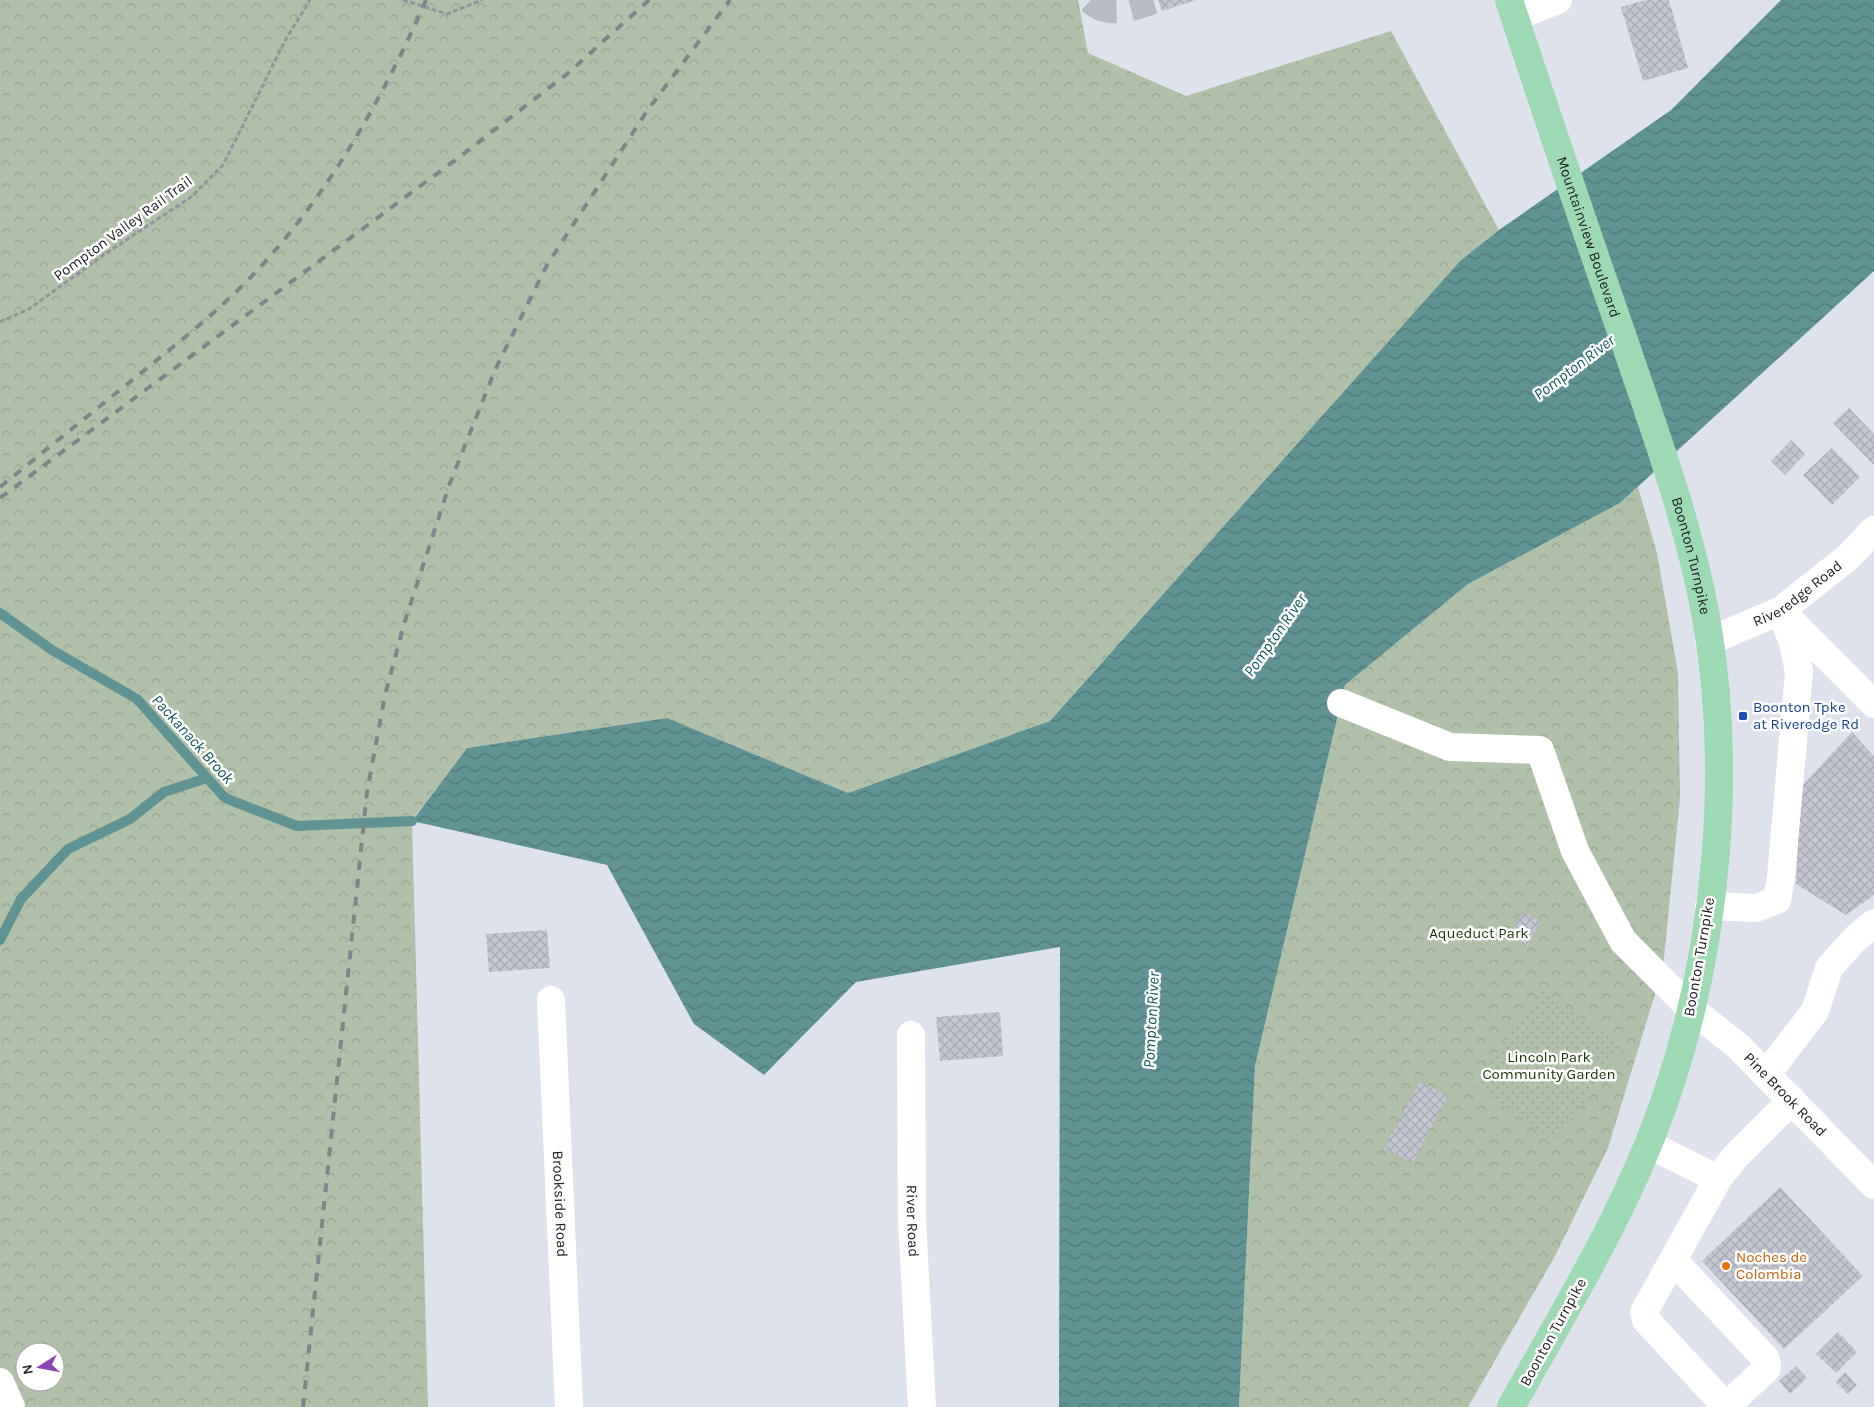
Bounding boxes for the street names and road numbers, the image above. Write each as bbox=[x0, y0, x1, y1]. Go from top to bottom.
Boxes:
street label: Mountainview Boulevard bbox=[1553, 154, 1624, 320]
street label: Pompton Valley Rail Trail bbox=[50, 172, 196, 284]
street label: Boonton Turnpike bbox=[1668, 495, 1714, 616]
street label: Riveredge Road bbox=[1750, 556, 1846, 630]
street label: Boonton Turnpike bbox=[1680, 896, 1718, 1018]
street label: Pine Brook Road bbox=[1740, 1048, 1830, 1140]
street label: Brookside Road bbox=[549, 1150, 571, 1257]
street label: River Road bbox=[903, 1185, 923, 1258]
street label: Boonton Turnpike bbox=[1516, 1275, 1590, 1389]

